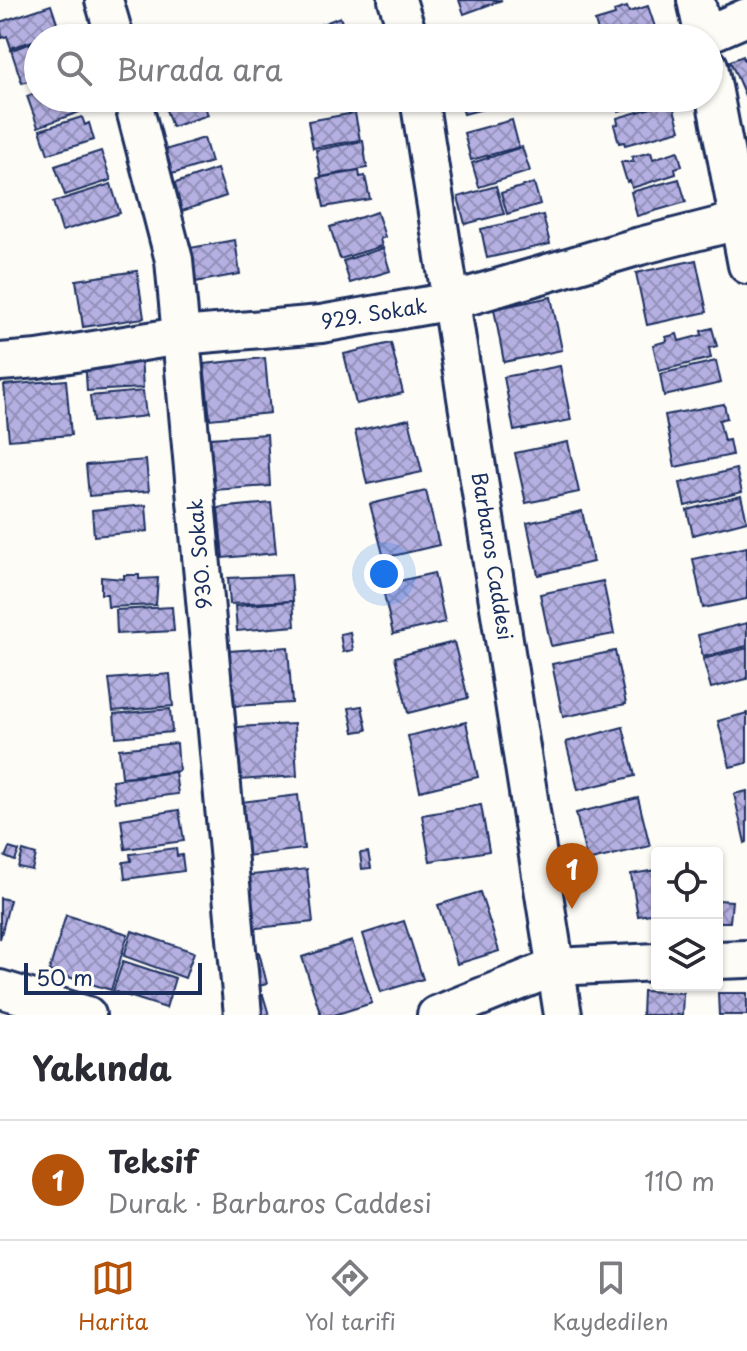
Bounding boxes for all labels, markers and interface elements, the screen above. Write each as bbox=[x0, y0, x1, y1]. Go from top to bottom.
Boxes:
search box bbox=[24, 24, 723, 112]
icon: search bbox=[52, 46, 96, 90]
text: Burada ara bbox=[116, 46, 282, 91]
street label: 929. Sokak bbox=[319, 290, 429, 336]
street label: Barbaros Caddesi bbox=[465, 470, 521, 642]
street label: 930. Sokak bbox=[179, 498, 219, 610]
your location bbox=[364, 554, 404, 594]
pin: 1 bbox=[546, 843, 598, 909]
map controls bbox=[651, 847, 723, 991]
button: locate bbox=[651, 847, 723, 919]
button: layers bbox=[651, 919, 723, 991]
scale bar bbox=[24, 959, 202, 995]
text: 50 m bbox=[36, 960, 93, 993]
text: Yakında bbox=[32, 1041, 172, 1093]
text: Teksif bbox=[108, 1138, 197, 1183]
text: 1 bbox=[52, 1161, 64, 1200]
text: 110 m bbox=[644, 1161, 715, 1200]
text: Durak · Barbaros Caddesi bbox=[108, 1183, 432, 1222]
tab: Harita bbox=[78, 1256, 148, 1337]
tab: Yol tarifi bbox=[305, 1256, 396, 1337]
tab: Kaydedilen bbox=[553, 1256, 669, 1337]

